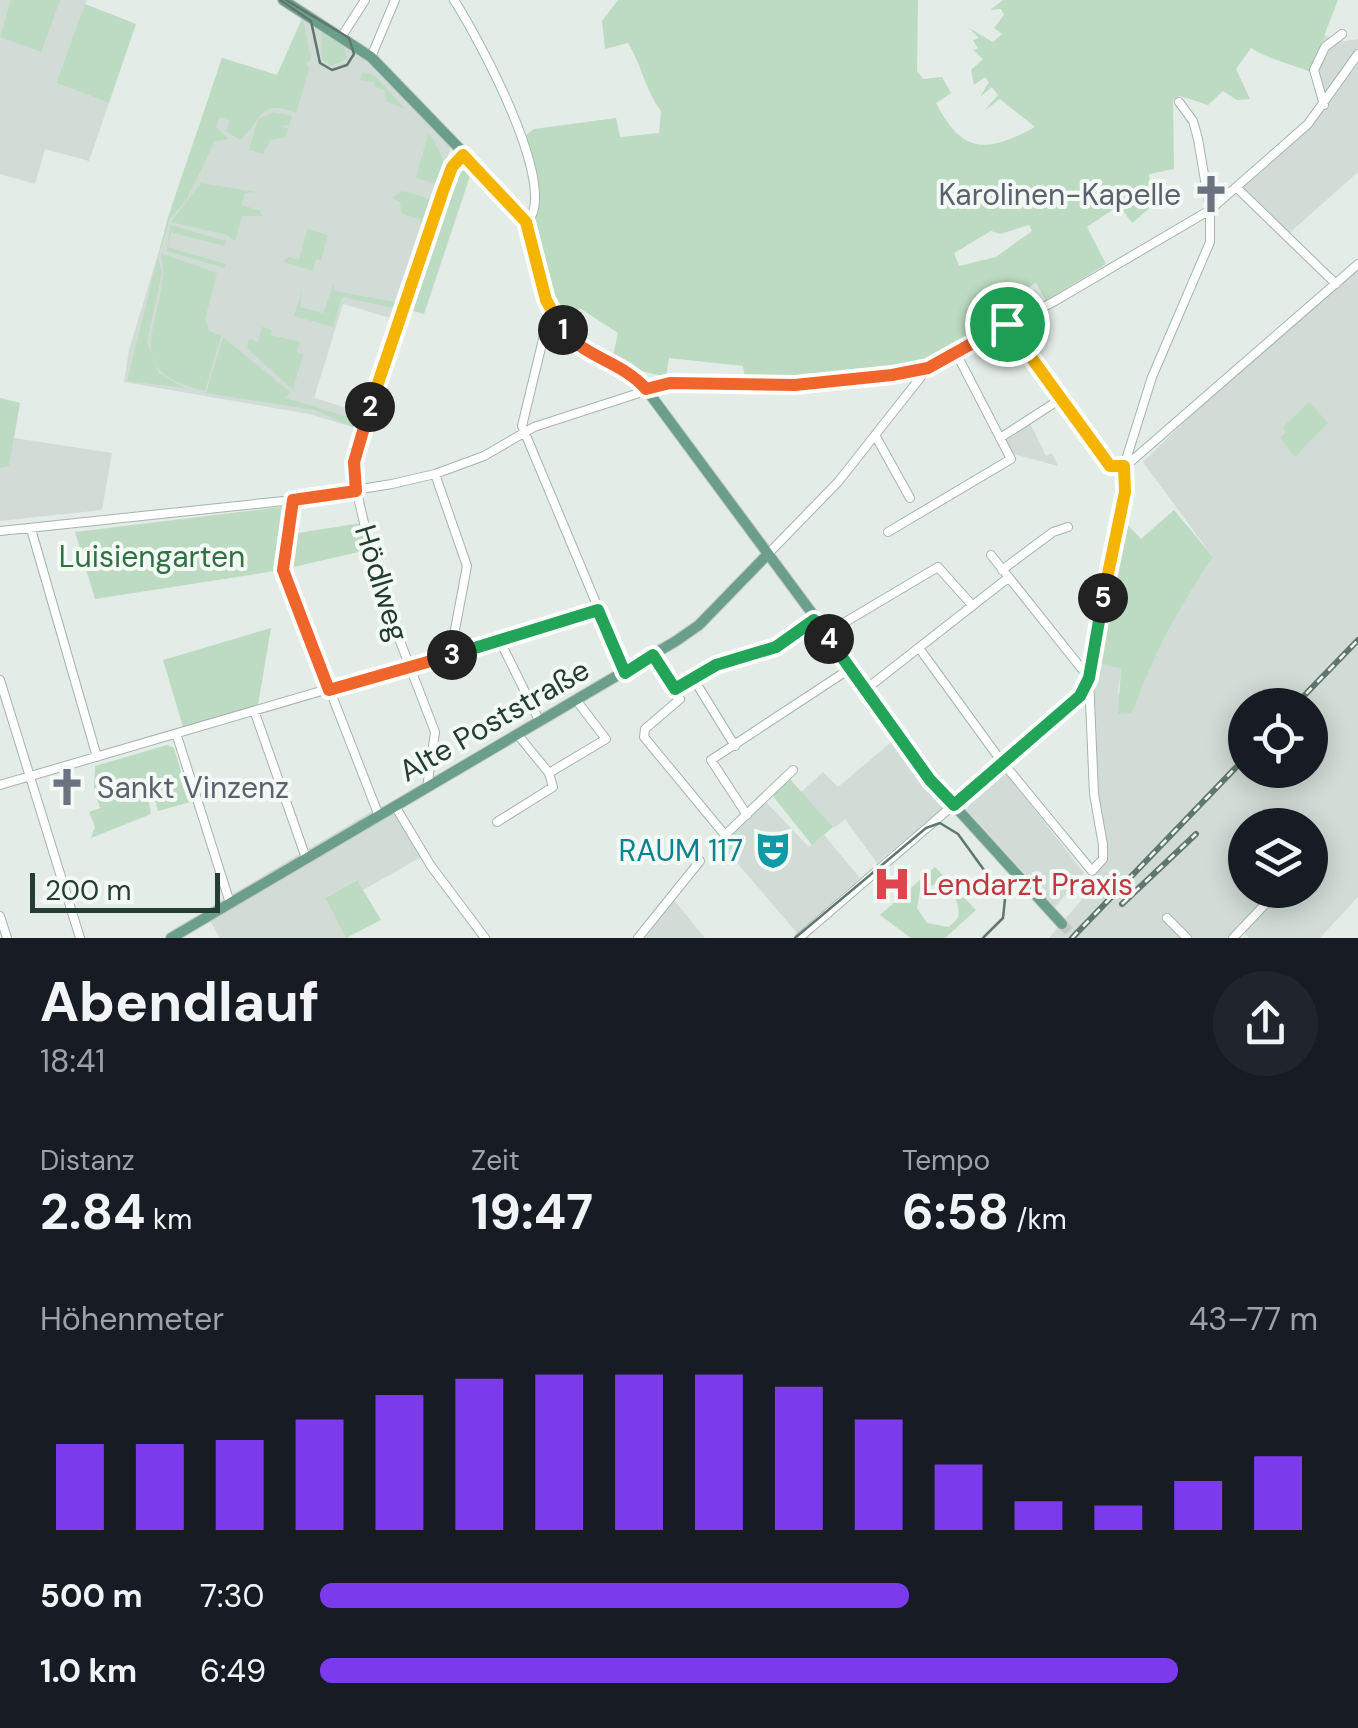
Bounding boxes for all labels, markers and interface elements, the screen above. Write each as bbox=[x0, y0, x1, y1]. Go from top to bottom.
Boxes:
church icon: Karolinen-Kapelle bbox=[1190, 173, 1232, 215]
place label: Karolinen-Kapelle bbox=[938, 175, 1181, 214]
pin bbox=[965, 282, 1050, 367]
icon: arrive bbox=[980, 297, 1035, 352]
pin: 1 bbox=[538, 305, 588, 355]
text: 1 bbox=[558, 311, 568, 348]
pin: 2 bbox=[345, 382, 395, 432]
text: 2 bbox=[362, 388, 378, 425]
street label: Hödlweg bbox=[346, 520, 418, 646]
park label: Luisiengarten bbox=[59, 537, 245, 576]
pin: 5 bbox=[1078, 573, 1128, 623]
text: 5 bbox=[1094, 579, 1112, 616]
pin: 4 bbox=[804, 614, 854, 664]
text: 4 bbox=[820, 620, 838, 657]
pin: 3 bbox=[427, 630, 477, 680]
text: 3 bbox=[444, 636, 460, 673]
street label: Alte Poststraße bbox=[392, 650, 596, 790]
map controls bbox=[1228, 688, 1328, 908]
button: locate bbox=[1228, 688, 1328, 788]
church icon: Sankt Vinzenz bbox=[46, 766, 88, 808]
place label: Sankt Vinzenz bbox=[97, 768, 289, 807]
button: layers bbox=[1228, 808, 1328, 908]
theatre icon: RAUM 117 bbox=[752, 829, 794, 871]
place label: RAUM 117 bbox=[619, 831, 743, 870]
hospital icon: Lendarzt Praxis bbox=[871, 863, 913, 905]
place label: Lendarzt Praxis bbox=[922, 865, 1133, 904]
scale bar bbox=[30, 868, 220, 913]
text: 200 m bbox=[45, 872, 132, 909]
text: Abendlauf bbox=[40, 966, 319, 1038]
button: share bbox=[1213, 971, 1318, 1076]
text: 18:41 bbox=[40, 1040, 105, 1082]
text: Distanz bbox=[40, 1142, 135, 1179]
text: Zeit bbox=[471, 1142, 520, 1179]
text: Tempo bbox=[902, 1142, 990, 1179]
text: 2.84 bbox=[40, 1179, 146, 1245]
text: 19:47 bbox=[471, 1179, 593, 1245]
text: 6:58 bbox=[902, 1179, 1009, 1245]
text: km bbox=[146, 1201, 192, 1238]
text: /km bbox=[1009, 1201, 1067, 1238]
text: Höhenmeter bbox=[40, 1298, 224, 1340]
text: 43–77 m bbox=[1189, 1298, 1318, 1340]
text: 500 m bbox=[40, 1575, 143, 1617]
text: 7:30 bbox=[200, 1575, 264, 1617]
text: 1.0 km bbox=[40, 1650, 137, 1692]
text: 6:49 bbox=[200, 1650, 266, 1692]

